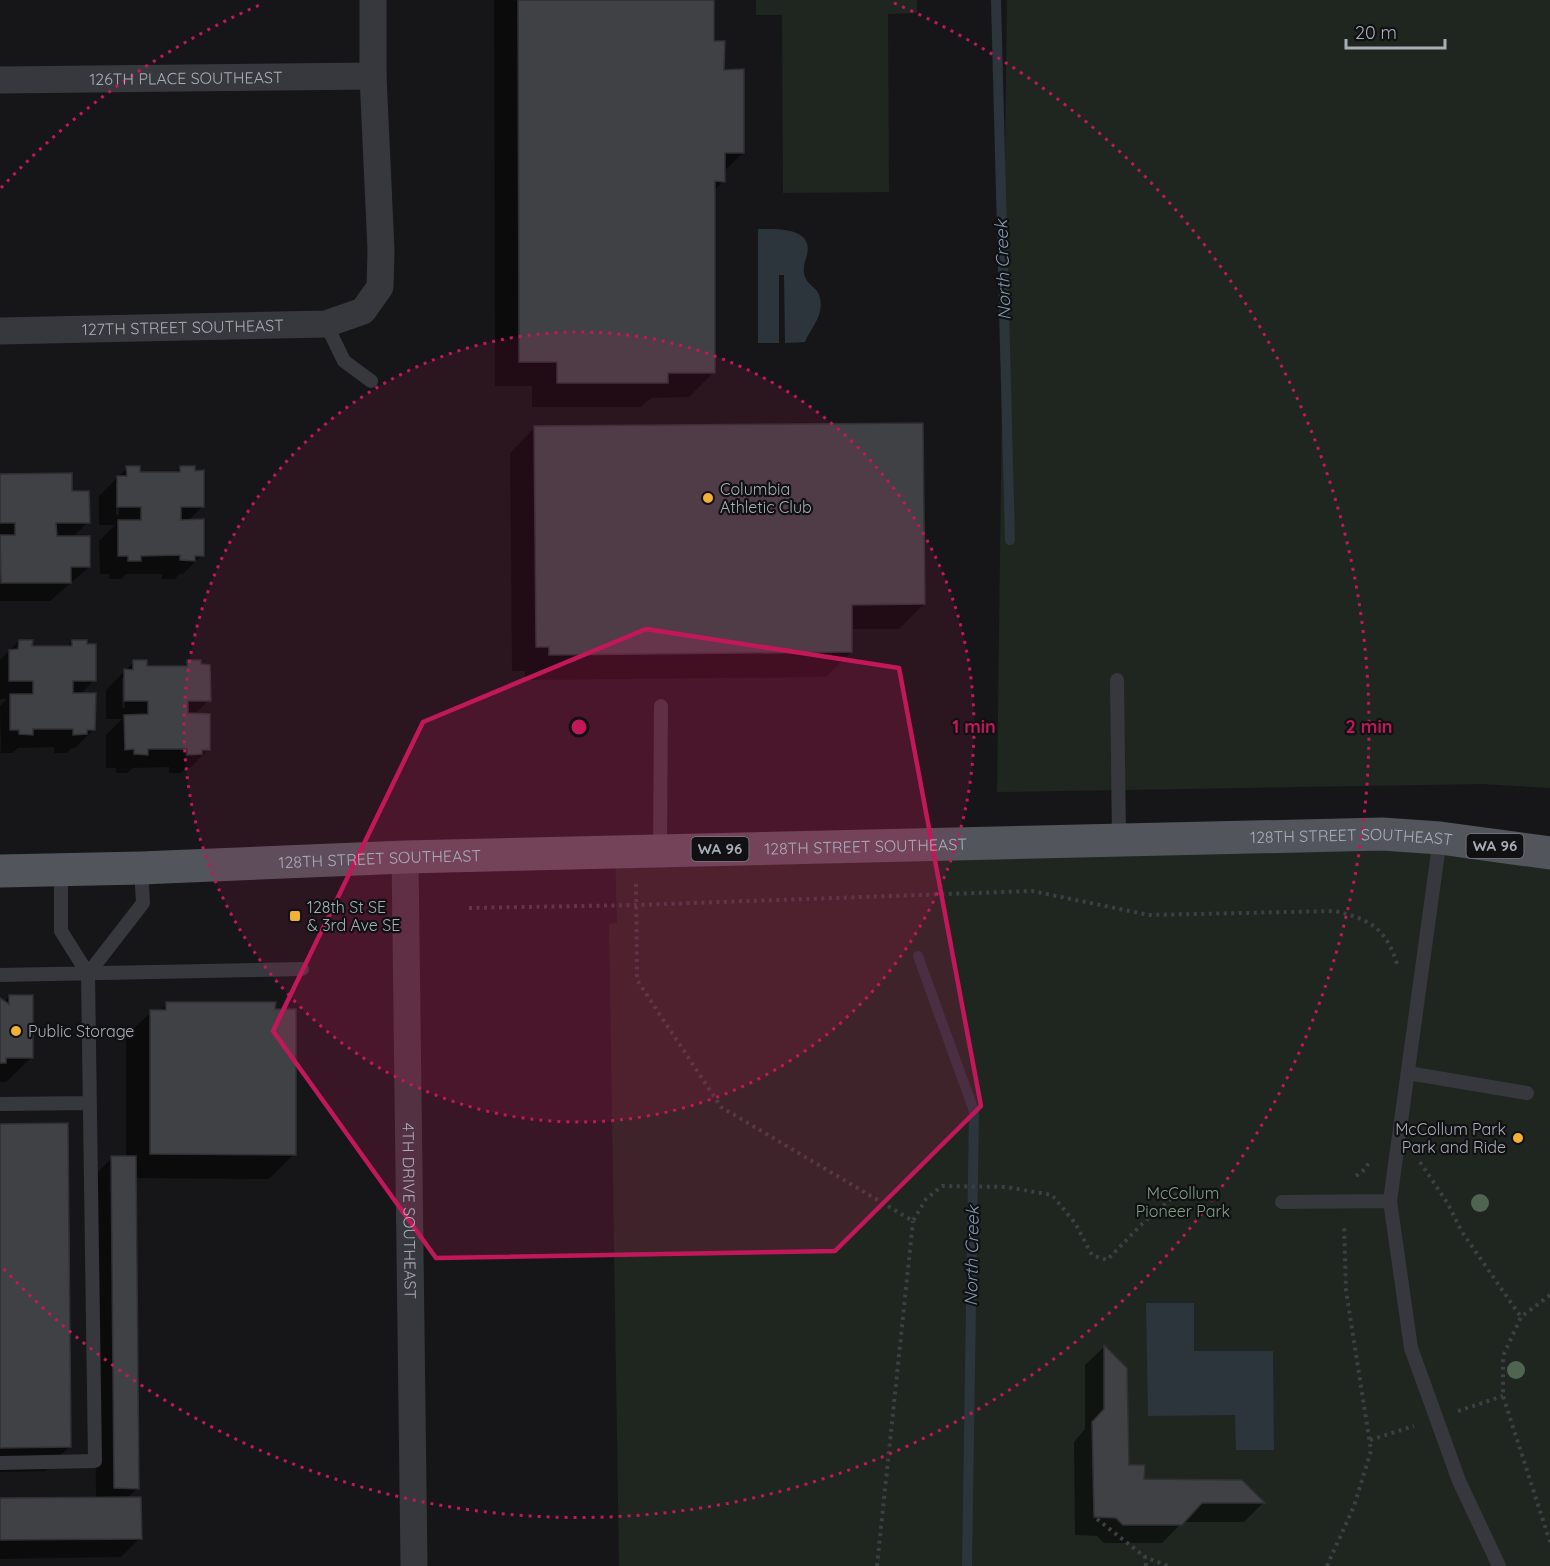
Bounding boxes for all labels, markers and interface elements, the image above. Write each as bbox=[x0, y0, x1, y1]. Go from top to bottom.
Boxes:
scale bar bbox=[1346, 12, 1445, 50]
text: 20 m bbox=[1355, 21, 1397, 44]
street label: 126TH PLACE SOUTHEAST bbox=[89, 67, 283, 89]
water label: North Creek bbox=[989, 218, 1016, 321]
street label: 127TH STREET SOUTHEAST bbox=[82, 315, 284, 339]
place label: Columbia Athletic Club bbox=[720, 479, 812, 517]
marker: Columbia Athletic Club bbox=[701, 491, 715, 505]
text: 1 min bbox=[952, 715, 996, 738]
text: 2 min bbox=[1346, 715, 1392, 738]
centre of rings bbox=[569, 717, 589, 737]
street label: 128TH STREET SOUTHEAST bbox=[1250, 824, 1454, 850]
street label: 128TH STREET SOUTHEAST bbox=[764, 834, 967, 859]
road number: WA 96 bbox=[1466, 834, 1524, 858]
road number: WA 96 bbox=[692, 837, 748, 861]
street label: 128TH STREET SOUTHEAST bbox=[278, 845, 482, 872]
place label: 128th St SE & 3rd Ave SE bbox=[307, 897, 400, 935]
marker: 128th St SE & 3rd Ave SE bbox=[288, 909, 302, 923]
place label: Public Storage bbox=[28, 1021, 134, 1041]
marker: Public Storage bbox=[9, 1024, 23, 1038]
place label: McCollum Park Park and Ride bbox=[1395, 1119, 1506, 1157]
street label: 4TH DRIVE SOUTHEAST bbox=[398, 1123, 421, 1300]
marker: McCollum Park Park and Ride bbox=[1511, 1131, 1525, 1145]
park label: McCollum Pioneer Park bbox=[1136, 1183, 1230, 1221]
water label: North Creek bbox=[959, 1204, 984, 1306]

